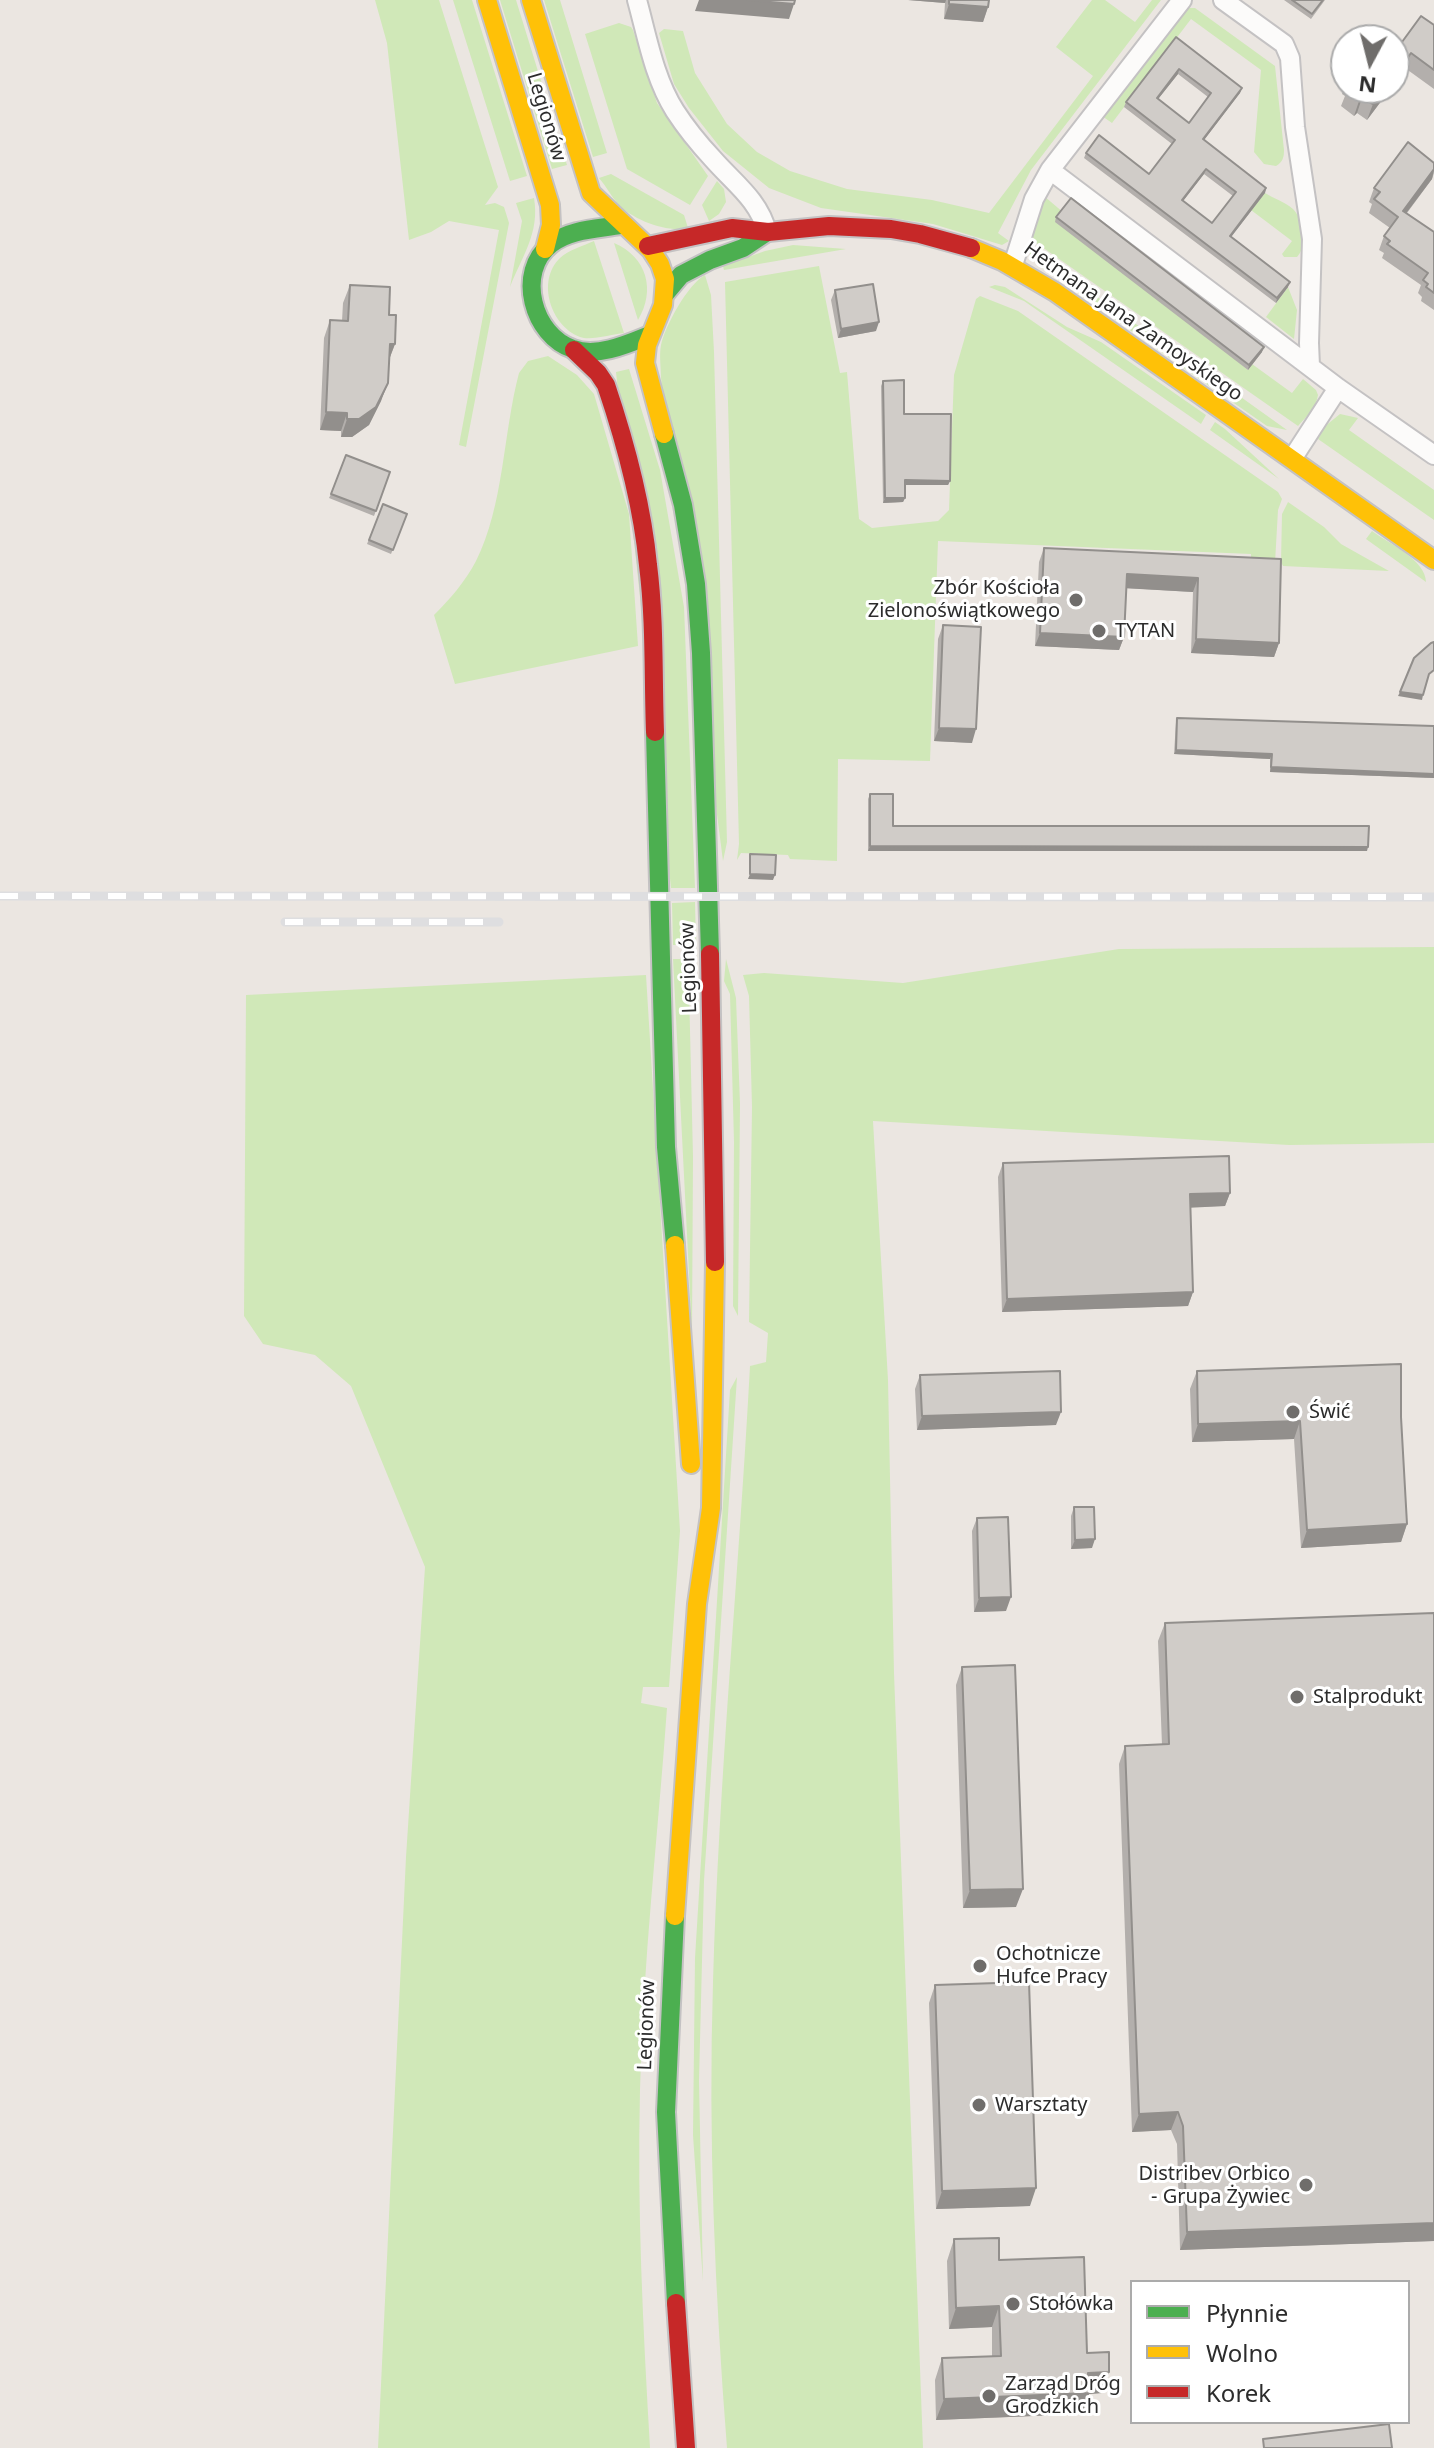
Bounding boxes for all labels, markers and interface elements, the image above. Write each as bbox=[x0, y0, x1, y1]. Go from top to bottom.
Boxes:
north arrow bbox=[1330, 24, 1410, 104]
street label: Legionów bbox=[521, 70, 571, 164]
text: N bbox=[1357, 70, 1378, 102]
street label: Hetmana Jana Zamoyskiego bbox=[1019, 237, 1247, 407]
place label: Zbór Kościoła Zielonoświątkowego bbox=[868, 576, 1060, 623]
marker: Zbór Kościoła Zielonoświątkowego bbox=[1067, 591, 1085, 609]
place label: TYTAN bbox=[1115, 619, 1175, 643]
marker: TYTAN bbox=[1090, 622, 1108, 640]
street label: Legionów bbox=[675, 922, 703, 1014]
place label: Świć bbox=[1309, 1400, 1350, 1424]
marker: Świć bbox=[1284, 1403, 1302, 1421]
place label: Stalprodukt bbox=[1313, 1685, 1422, 1709]
marker: Stalprodukt bbox=[1288, 1688, 1306, 1706]
place label: Ochotnicze Hufce Pracy bbox=[996, 1942, 1107, 1989]
marker: Ochotnicze Hufce Pracy bbox=[971, 1957, 989, 1975]
street label: Legionów bbox=[633, 1979, 661, 2071]
place label: Warsztaty bbox=[995, 2093, 1088, 2117]
marker: Warsztaty bbox=[970, 2096, 988, 2114]
place label: Distribev Orbico - Grupa Żywiec bbox=[1138, 2162, 1290, 2209]
marker: Distribev Orbico - Grupa Żywiec bbox=[1297, 2176, 1315, 2194]
legend bbox=[1130, 2280, 1410, 2424]
place label: Stołówka bbox=[1029, 2292, 1114, 2316]
marker: Stołówka bbox=[1004, 2295, 1022, 2313]
text: Płynnie bbox=[1206, 2296, 1288, 2329]
text: Wolno bbox=[1206, 2336, 1278, 2369]
place label: Zarząd Dróg Grodzkich bbox=[1005, 2372, 1121, 2419]
text: Korek bbox=[1206, 2376, 1271, 2409]
marker: Zarząd Dróg Grodzkich bbox=[980, 2387, 998, 2405]

